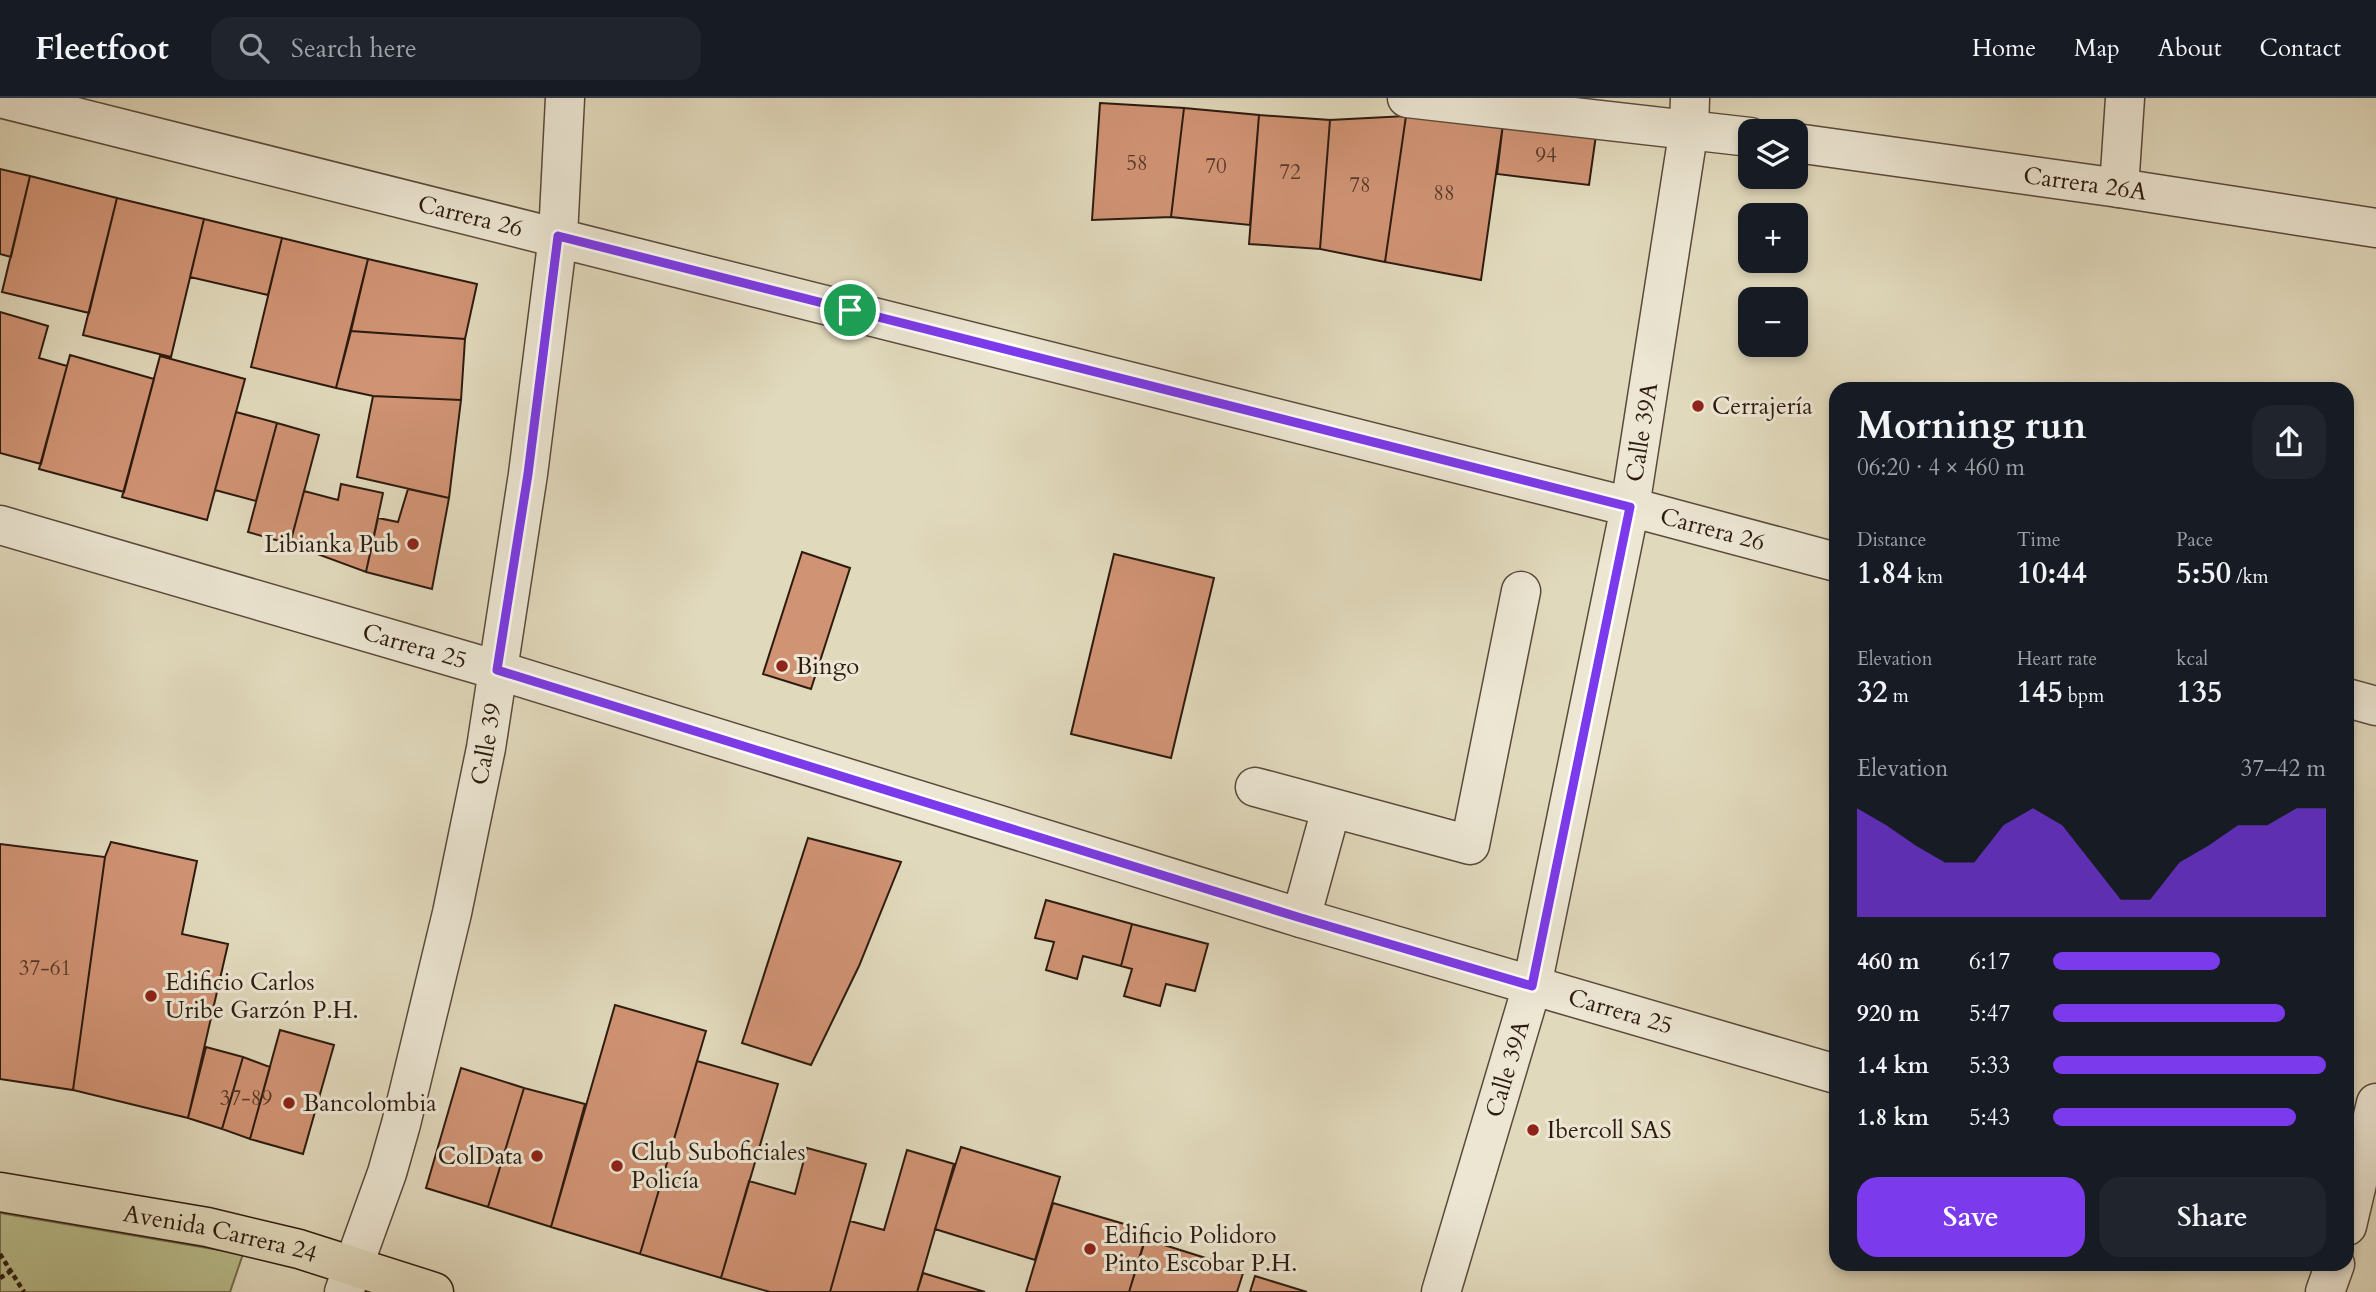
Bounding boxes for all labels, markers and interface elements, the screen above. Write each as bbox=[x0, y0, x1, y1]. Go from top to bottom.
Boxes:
search box bbox=[211, 17, 701, 80]
text: Fleetfoot bbox=[35, 26, 169, 71]
icon: search bbox=[235, 29, 273, 67]
text: Search here bbox=[291, 31, 417, 66]
text: Home bbox=[1972, 32, 2036, 65]
text: Map bbox=[2074, 32, 2120, 65]
text: About bbox=[2158, 32, 2222, 65]
text: Contact bbox=[2260, 32, 2341, 65]
map controls bbox=[1738, 119, 1808, 357]
button: layers bbox=[1738, 119, 1808, 189]
house number: 94 bbox=[1535, 141, 1557, 170]
house number: 58 bbox=[1126, 149, 1148, 178]
house number: 70 bbox=[1205, 152, 1227, 181]
house number: 72 bbox=[1279, 158, 1301, 187]
street label: Carrera 26A bbox=[2021, 159, 2150, 209]
house number: 78 bbox=[1349, 171, 1371, 200]
house number: 88 bbox=[1433, 179, 1455, 208]
street label: Carrera 26 bbox=[414, 187, 526, 246]
button: + bbox=[1738, 203, 1808, 273]
pin bbox=[820, 280, 880, 340]
button: − bbox=[1738, 287, 1808, 357]
icon: arrive bbox=[831, 291, 869, 329]
street label: Calle 39A bbox=[1618, 379, 1666, 484]
place label: Cerrajería bbox=[1712, 390, 1813, 423]
marker: Cerrajería bbox=[1690, 398, 1706, 414]
text: Morning run bbox=[1857, 400, 2087, 452]
button: share bbox=[2252, 405, 2326, 479]
text: 06:20 · 4 × 460 m bbox=[1857, 452, 2025, 483]
street label: Carrera 26 bbox=[1656, 500, 1769, 559]
text: Distance bbox=[1857, 527, 1926, 553]
text: Time bbox=[2017, 527, 2061, 553]
text: Pace bbox=[2176, 527, 2213, 553]
place label: Libianka Pub bbox=[264, 528, 399, 561]
marker: Libianka Pub bbox=[405, 536, 421, 552]
text: 1.84 bbox=[1857, 553, 1912, 594]
text: 10:44 bbox=[2017, 553, 2087, 594]
text: 5:50 bbox=[2176, 553, 2231, 594]
text: km bbox=[1912, 564, 1943, 590]
text: /km bbox=[2231, 564, 2269, 590]
street label: Carrera 25 bbox=[358, 616, 471, 677]
text: Elevation bbox=[1857, 646, 1932, 672]
text: Heart rate bbox=[2017, 646, 2097, 672]
text: kcal bbox=[2176, 646, 2208, 672]
place label: Bingo bbox=[796, 650, 859, 683]
marker: Bingo bbox=[774, 658, 790, 674]
text: 32 bbox=[1857, 672, 1888, 713]
text: 145 bbox=[2017, 672, 2063, 713]
text: 135 bbox=[2176, 672, 2222, 713]
text: m bbox=[1888, 683, 1909, 709]
text: bpm bbox=[2063, 683, 2104, 709]
street label: Calle 39 bbox=[463, 701, 510, 788]
text: Elevation bbox=[1857, 753, 1948, 784]
text: 37–42 m bbox=[2241, 753, 2326, 784]
text: 460 m bbox=[1857, 946, 1920, 977]
text: 6:17 bbox=[1969, 946, 2010, 977]
house number: 37-61 bbox=[19, 954, 71, 983]
place label: Edificio Carlos Uribe Garzón P.H. bbox=[165, 966, 359, 1027]
street label: Carrera 25 bbox=[1564, 981, 1677, 1043]
marker: Edificio Carlos Uribe Garzón P.H. bbox=[143, 988, 159, 1004]
text: 920 m bbox=[1857, 998, 1920, 1029]
text: 5:47 bbox=[1969, 998, 2010, 1029]
street label: Calle 39A bbox=[1478, 1015, 1538, 1121]
text: 1.4 km bbox=[1857, 1050, 1929, 1081]
text: 5:33 bbox=[1969, 1050, 2010, 1081]
house number: 37-89 bbox=[220, 1084, 272, 1113]
place label: Bancolombia bbox=[303, 1087, 437, 1120]
marker: Bancolombia bbox=[281, 1095, 297, 1111]
text: 1.8 km bbox=[1857, 1102, 1929, 1133]
text: 5:43 bbox=[1969, 1102, 2010, 1133]
place label: Ibercoll SAS bbox=[1547, 1114, 1671, 1147]
marker: Ibercoll SAS bbox=[1525, 1122, 1541, 1138]
place label: Club Suboficiales Policía bbox=[631, 1136, 806, 1197]
place label: ColData bbox=[438, 1140, 524, 1173]
marker: ColData bbox=[529, 1148, 545, 1164]
marker: Club Suboficiales Policía bbox=[609, 1158, 625, 1174]
button: Save bbox=[1857, 1177, 2085, 1257]
button: Share bbox=[2099, 1177, 2326, 1257]
street label: Avenida Carrera 24 bbox=[121, 1197, 321, 1271]
place label: Edificio Polidoro Pinto Escobar P.H. bbox=[1104, 1219, 1297, 1280]
marker: Edificio Polidoro Pinto Escobar P.H. bbox=[1082, 1241, 1098, 1257]

